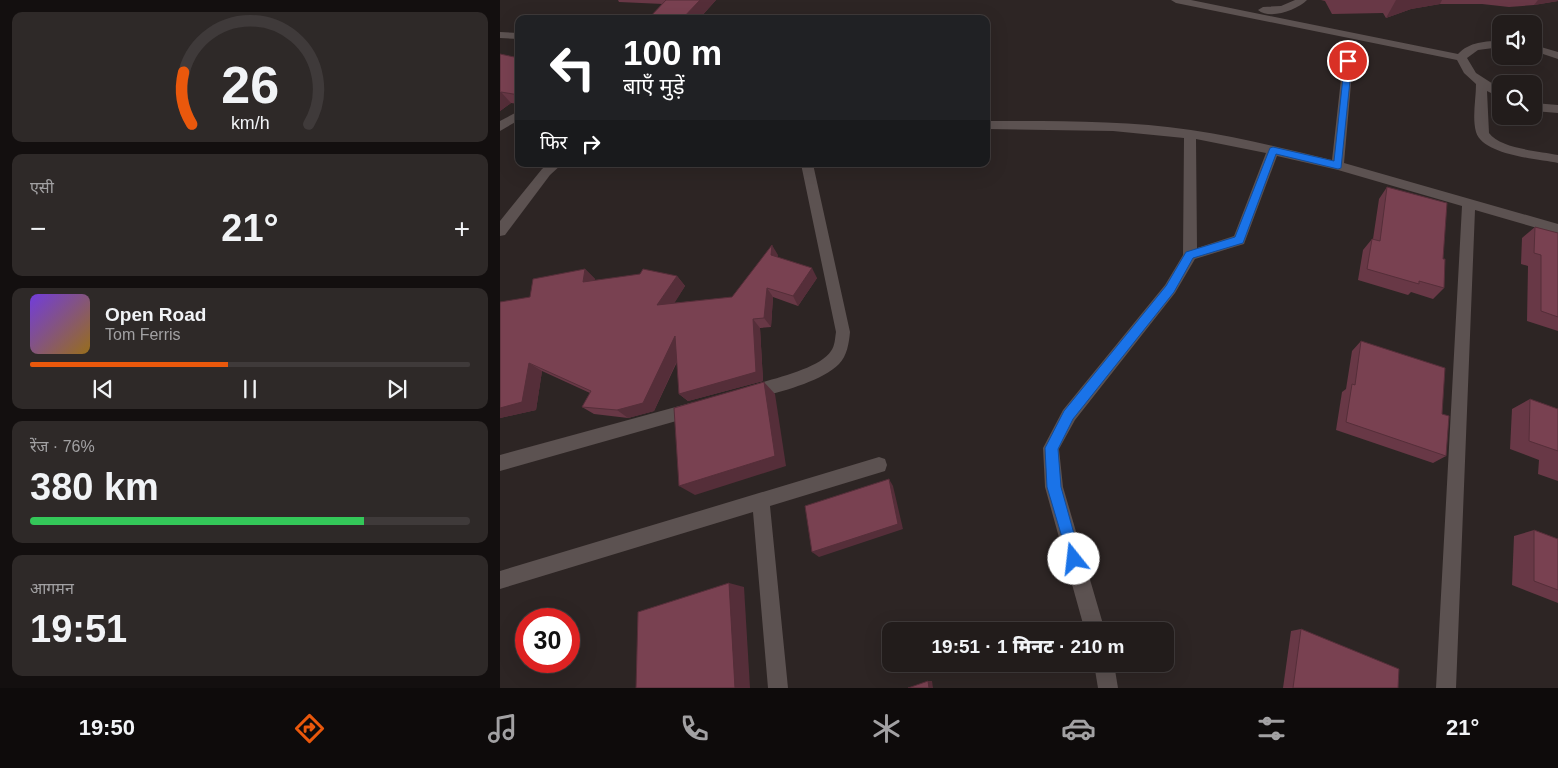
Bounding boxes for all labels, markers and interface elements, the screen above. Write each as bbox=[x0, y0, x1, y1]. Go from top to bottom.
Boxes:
map controls bbox=[1492, 15, 1542, 125]
button: sound bbox=[1492, 15, 1542, 65]
text: 100 m bbox=[623, 33, 722, 72]
icon: left bbox=[540, 35, 605, 100]
pin bbox=[1327, 40, 1369, 82]
icon: arrive bbox=[1334, 47, 1362, 75]
text: 26 bbox=[221, 56, 279, 114]
text: बाएँ मुड़ें bbox=[623, 74, 684, 99]
button: search bbox=[1492, 75, 1542, 125]
text: km/h bbox=[231, 113, 269, 133]
icon: right bbox=[577, 130, 605, 158]
text: फिर bbox=[540, 132, 567, 153]
text: एसी bbox=[30, 179, 54, 196]
text: 21° bbox=[221, 207, 279, 249]
text: − bbox=[30, 213, 46, 244]
text: + bbox=[454, 213, 470, 244]
text: Open Road bbox=[105, 304, 206, 325]
text: Tom Ferris bbox=[105, 326, 181, 343]
icon: previous bbox=[89, 375, 117, 403]
icon: pause bbox=[236, 375, 264, 403]
icon: next bbox=[383, 375, 411, 403]
text: रेंज · 76% bbox=[30, 438, 95, 455]
text: 380 km bbox=[30, 466, 159, 508]
position arrow bbox=[1047, 532, 1099, 584]
text: आगमन bbox=[30, 580, 74, 597]
text: 19:51 bbox=[30, 608, 127, 650]
speed limit sign: 30 bbox=[515, 608, 580, 673]
text: 19:51 · 1 मिनट · 210 m bbox=[932, 636, 1125, 657]
icon: directions bbox=[292, 711, 327, 746]
icon: music bbox=[485, 711, 520, 746]
icon: phone bbox=[677, 711, 712, 746]
icon: climate bbox=[869, 711, 904, 746]
icon: car bbox=[1061, 711, 1096, 746]
icon: filters bbox=[1254, 711, 1289, 746]
text: 19:50 bbox=[79, 715, 135, 740]
text: 21° bbox=[1446, 715, 1479, 740]

